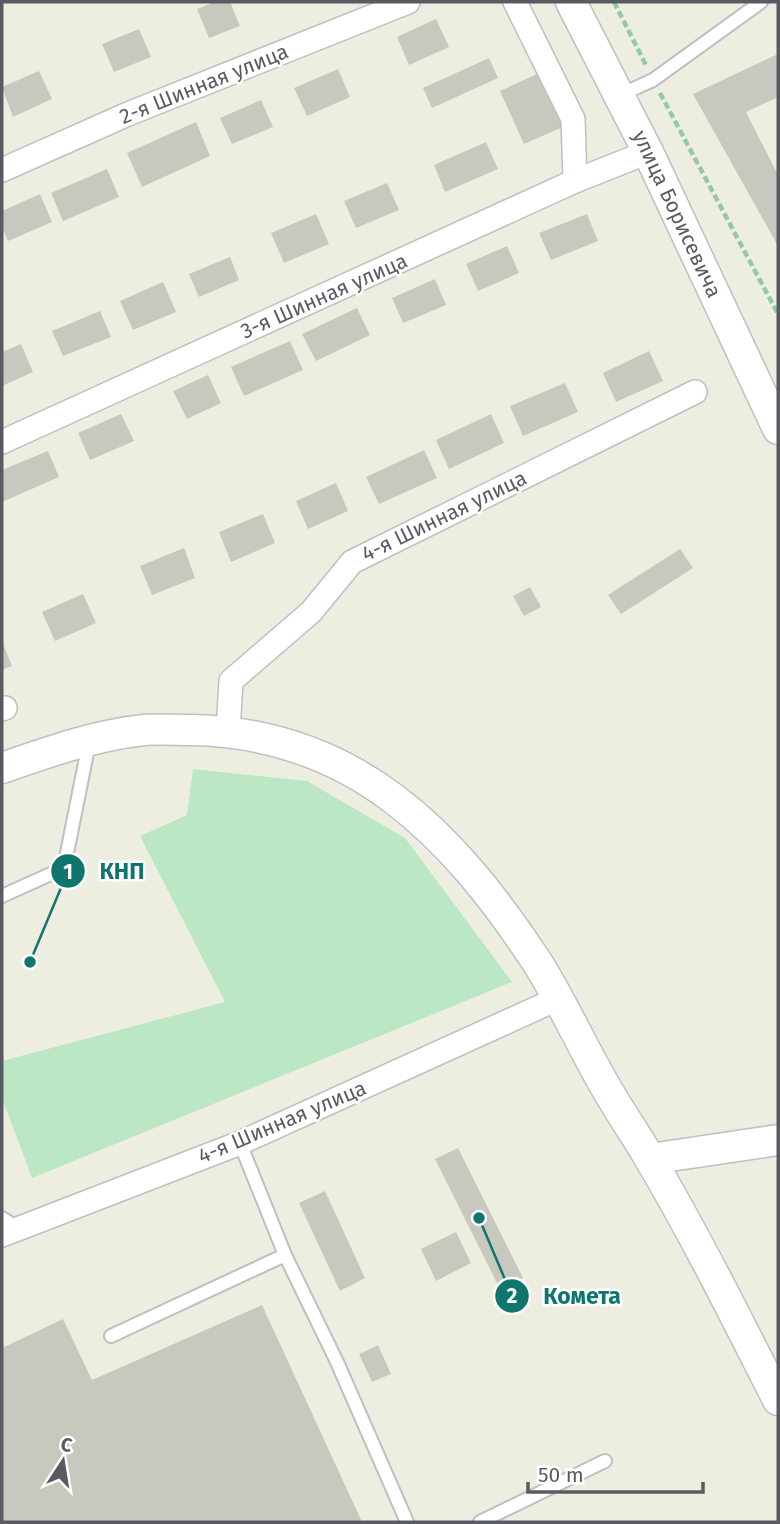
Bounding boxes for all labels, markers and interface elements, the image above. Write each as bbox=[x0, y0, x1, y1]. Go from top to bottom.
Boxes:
street label: 2-я Шинная улица bbox=[116, 38, 292, 130]
street label: улица Борисевича bbox=[627, 126, 727, 302]
street label: 3-я Шинная улица bbox=[237, 248, 411, 344]
street label: 4-я Шинная улица bbox=[357, 465, 531, 567]
callout: КНП bbox=[50, 849, 158, 893]
text: КНП bbox=[100, 857, 144, 885]
text: 1 bbox=[63, 859, 73, 885]
street label: 4-я Шинная улица bbox=[194, 1075, 370, 1169]
callout: Комета bbox=[494, 1274, 635, 1318]
text: Комета bbox=[543, 1282, 621, 1310]
text: 2 bbox=[507, 1283, 518, 1309]
north arrow bbox=[28, 1426, 98, 1496]
text: С bbox=[59, 1432, 74, 1457]
scale bar bbox=[528, 1450, 703, 1494]
text: 50 m bbox=[538, 1462, 584, 1488]

